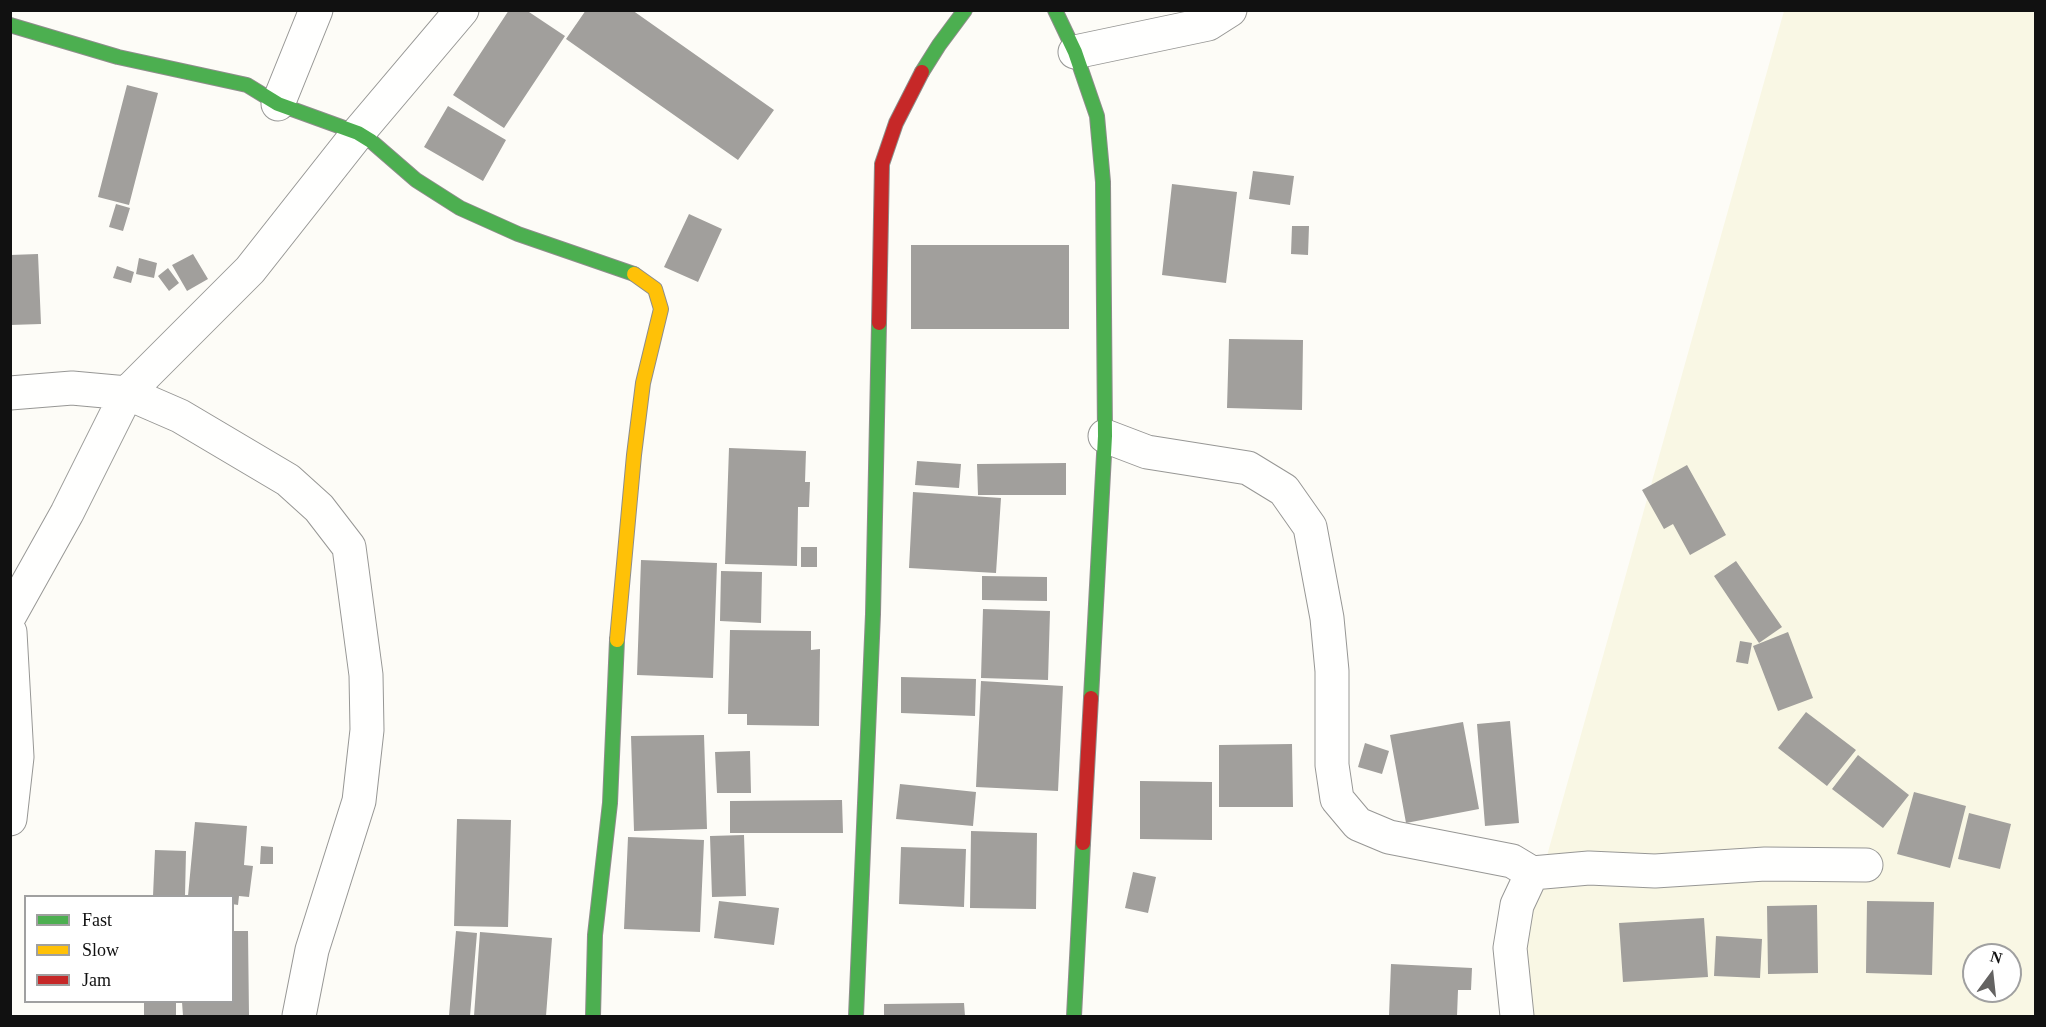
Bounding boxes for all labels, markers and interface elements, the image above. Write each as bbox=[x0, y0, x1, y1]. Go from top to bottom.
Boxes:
legend bbox=[24, 895, 234, 1003]
text: Fast bbox=[82, 910, 112, 930]
text: Slow bbox=[82, 940, 119, 960]
north arrow bbox=[1962, 943, 2022, 1003]
text: N bbox=[1988, 947, 2004, 967]
text: Jam bbox=[82, 970, 111, 990]

